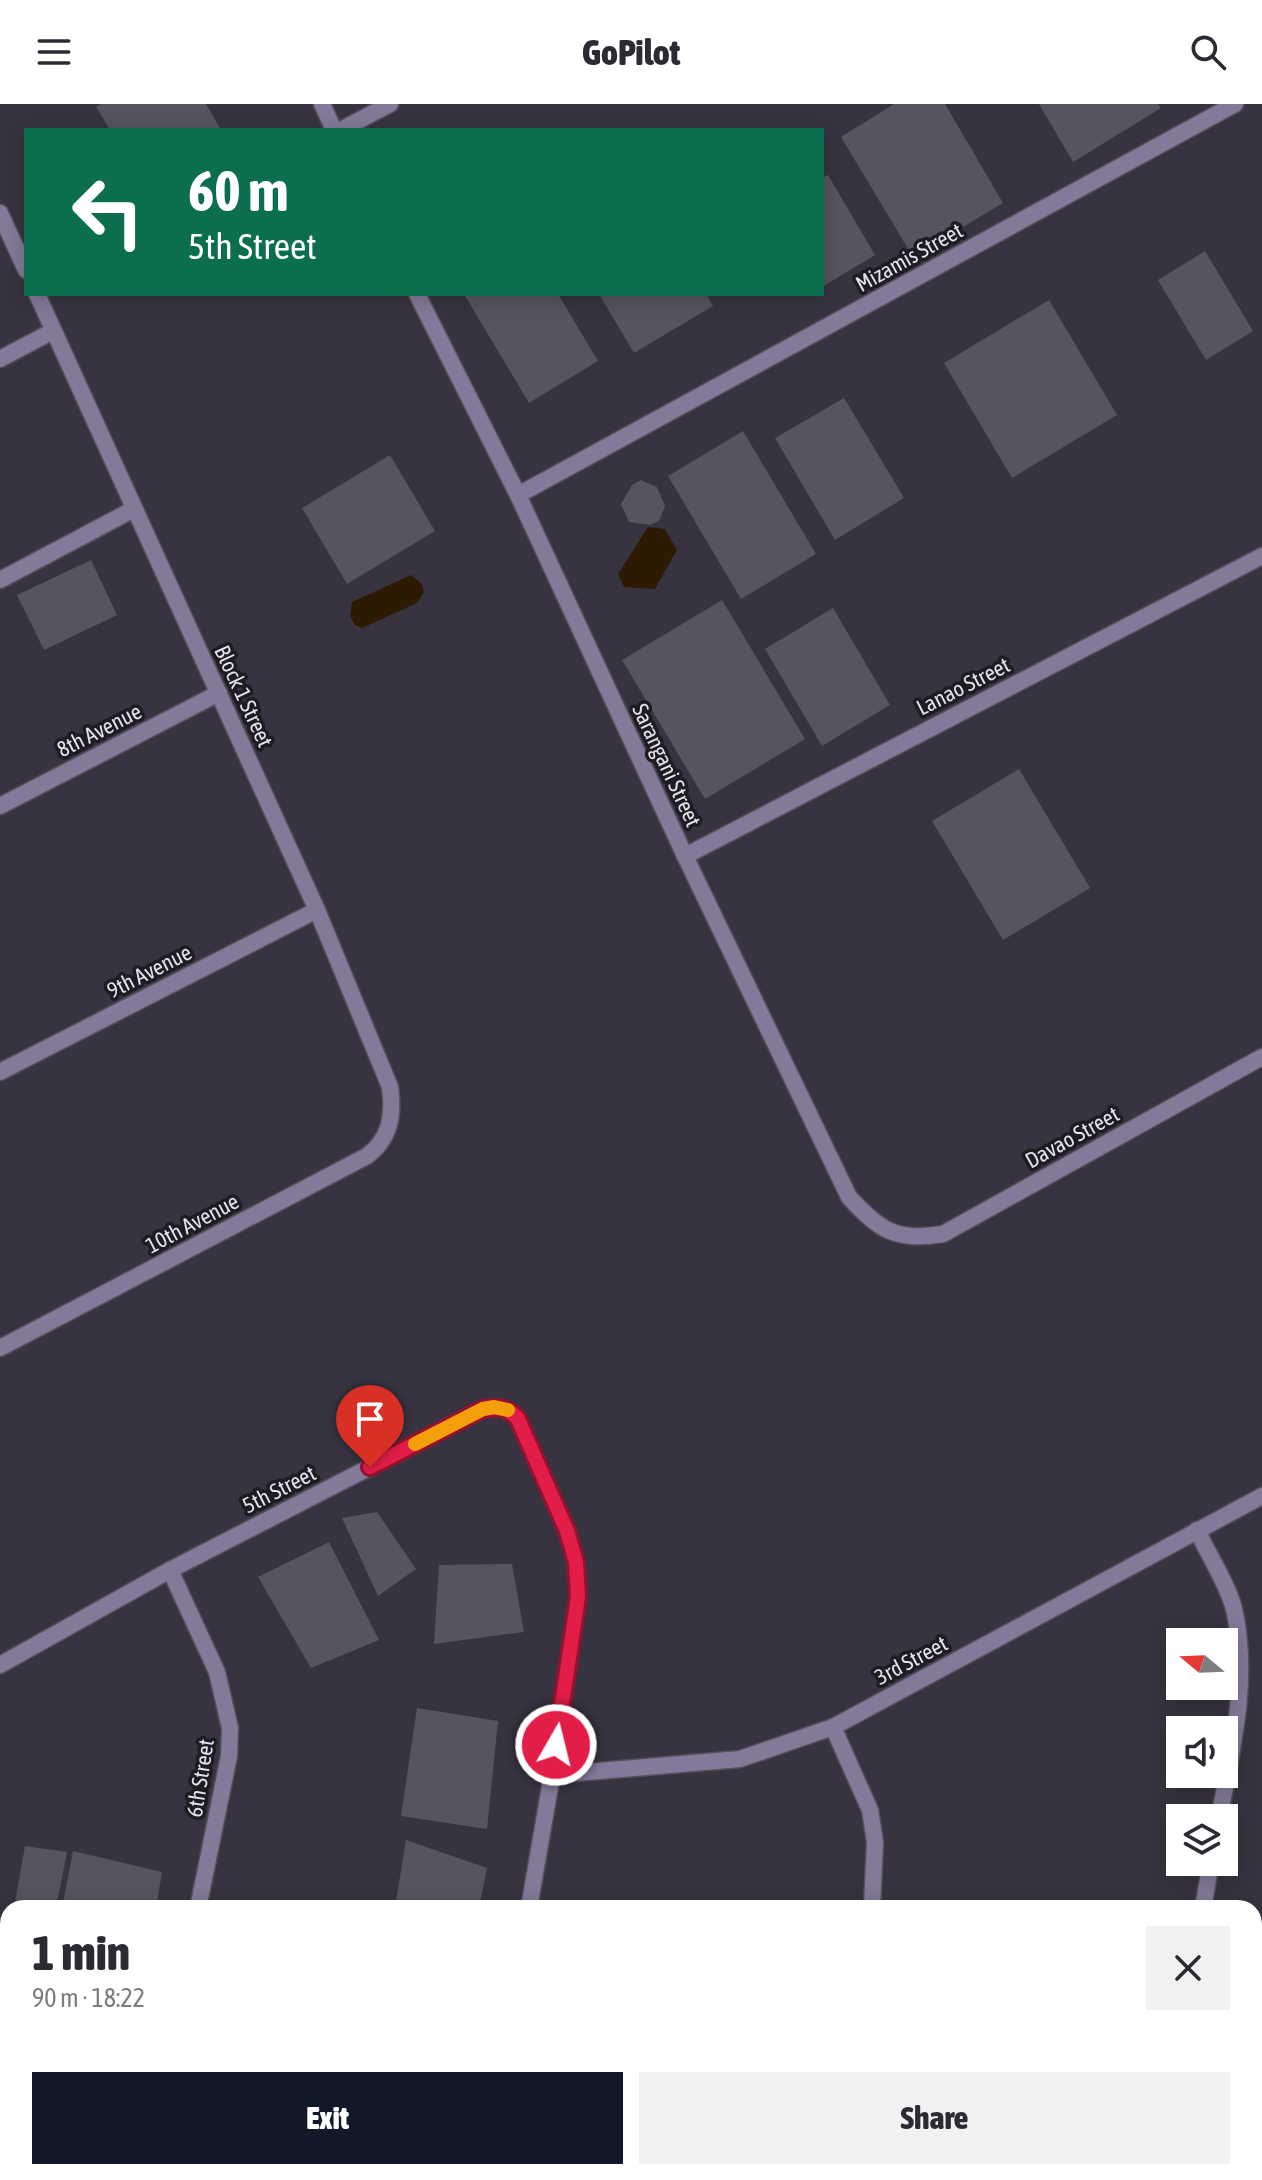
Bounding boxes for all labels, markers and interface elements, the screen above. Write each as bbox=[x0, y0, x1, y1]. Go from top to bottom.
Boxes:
icon: menu bbox=[32, 30, 76, 74]
icon: search bbox=[1186, 30, 1230, 74]
text: GoPilot bbox=[582, 31, 680, 73]
text: 60 m bbox=[188, 159, 289, 223]
icon: left bbox=[56, 160, 160, 264]
street label: Mizamis Street bbox=[851, 217, 967, 297]
text: 5th Street bbox=[188, 225, 317, 267]
street label: Block 1 Street bbox=[209, 641, 279, 751]
street label: Lanao Street bbox=[912, 651, 1014, 721]
street label: 8th Avenue bbox=[52, 698, 146, 762]
street label: Sarangani Street bbox=[627, 699, 707, 831]
street label: 9th Avenue bbox=[102, 939, 196, 1003]
street label: Davao Street bbox=[1021, 1101, 1123, 1173]
street label: 10th Avenue bbox=[141, 1188, 243, 1258]
pin bbox=[336, 1385, 404, 1467]
icon: arrive bbox=[348, 1397, 392, 1441]
street label: 5th Street bbox=[238, 1460, 320, 1518]
north arrow bbox=[1166, 1628, 1238, 1700]
map controls bbox=[1166, 1628, 1238, 1876]
street label: 3rd Street bbox=[870, 1630, 952, 1690]
position arrow bbox=[514, 1703, 598, 1787]
button: sound bbox=[1166, 1716, 1238, 1788]
street label: 6th Street bbox=[181, 1737, 219, 1819]
button: layers bbox=[1166, 1804, 1238, 1876]
text: 1 min bbox=[32, 1925, 130, 1980]
button: close bbox=[1146, 1926, 1230, 2010]
text: 90 m · 18:22 bbox=[32, 1983, 145, 2013]
button: Exit bbox=[32, 2072, 623, 2164]
button: Share bbox=[639, 2072, 1230, 2164]

